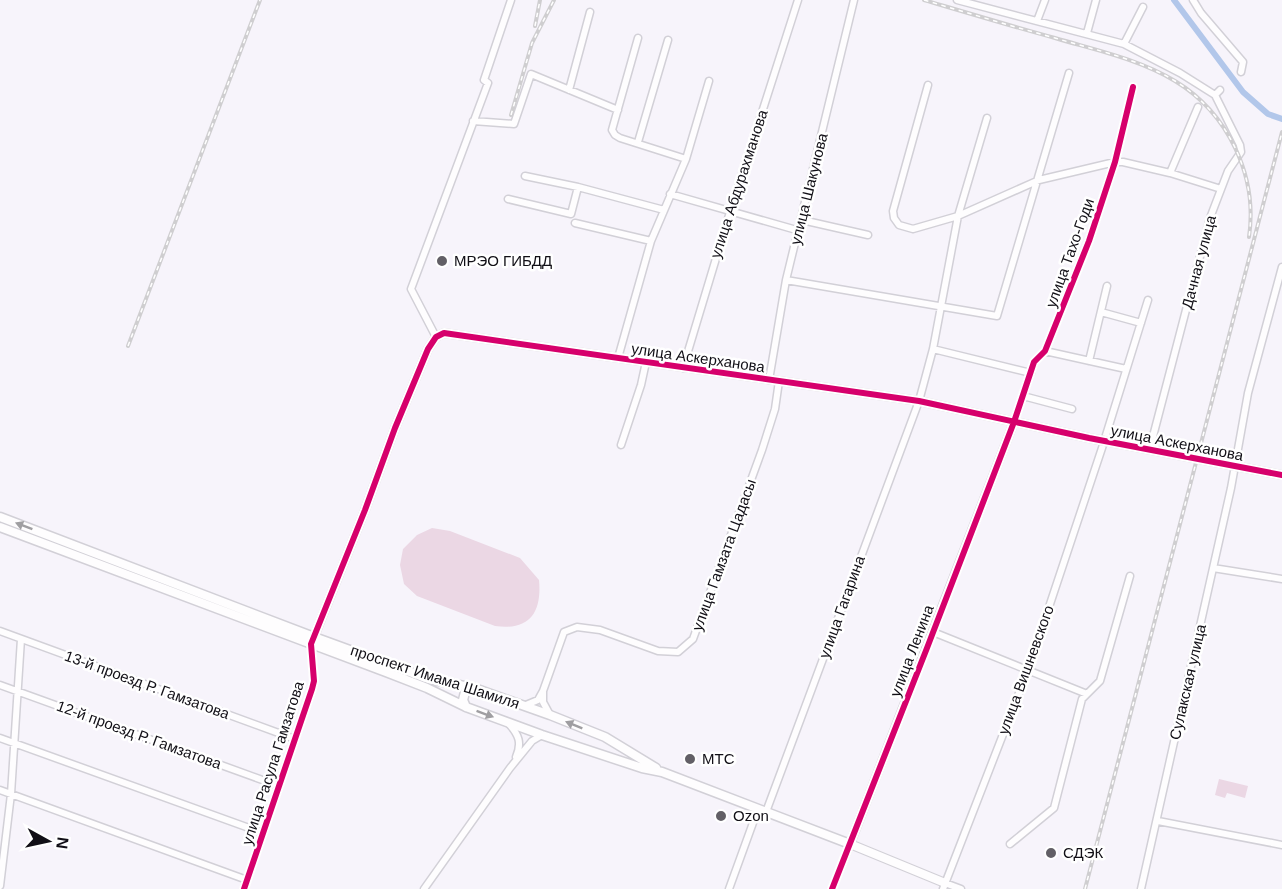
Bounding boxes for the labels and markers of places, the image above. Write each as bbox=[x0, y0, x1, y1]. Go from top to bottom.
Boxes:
place label: МРЭО ГИБДД bbox=[454, 252, 552, 269]
marker: МРЭО ГИБДД bbox=[435, 254, 449, 268]
place label: МТС bbox=[702, 750, 735, 767]
marker: МТС bbox=[683, 752, 697, 766]
place label: Ozon bbox=[733, 807, 769, 824]
marker: Ozon bbox=[714, 809, 728, 823]
place label: СДЭК bbox=[1063, 844, 1103, 861]
marker: СДЭК bbox=[1044, 846, 1058, 860]

